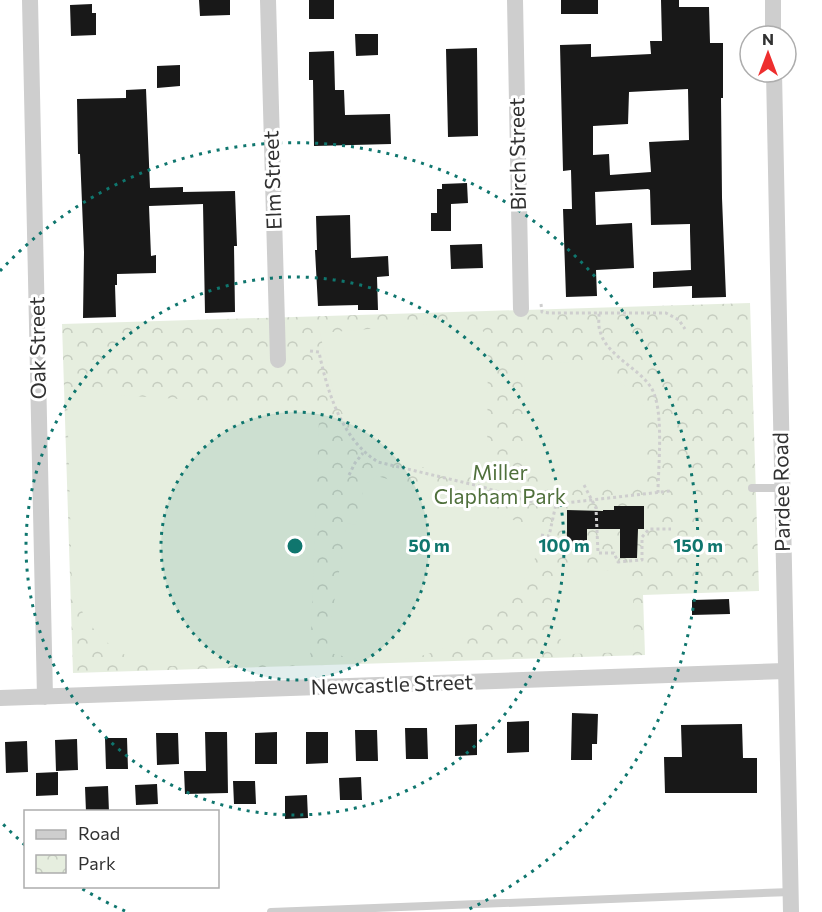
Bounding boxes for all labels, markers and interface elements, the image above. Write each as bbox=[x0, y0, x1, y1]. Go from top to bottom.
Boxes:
north arrow bbox=[738, 24, 798, 84]
text: N bbox=[762, 29, 774, 48]
street label: Birch Street bbox=[503, 97, 530, 211]
street label: Elm Street bbox=[257, 130, 286, 230]
street label: Oak Street bbox=[23, 296, 50, 400]
street label: Pardee Road bbox=[767, 432, 794, 552]
park label: Miller Clapham Park bbox=[434, 459, 566, 508]
text: 50 m bbox=[408, 534, 450, 556]
text: 100 m bbox=[538, 534, 590, 556]
text: 150 m bbox=[673, 534, 723, 556]
centre of rings bbox=[285, 536, 305, 556]
street label: Newcastle Street bbox=[310, 668, 474, 699]
legend bbox=[24, 810, 219, 888]
text: Road bbox=[78, 822, 120, 844]
text: Park bbox=[78, 852, 116, 874]

